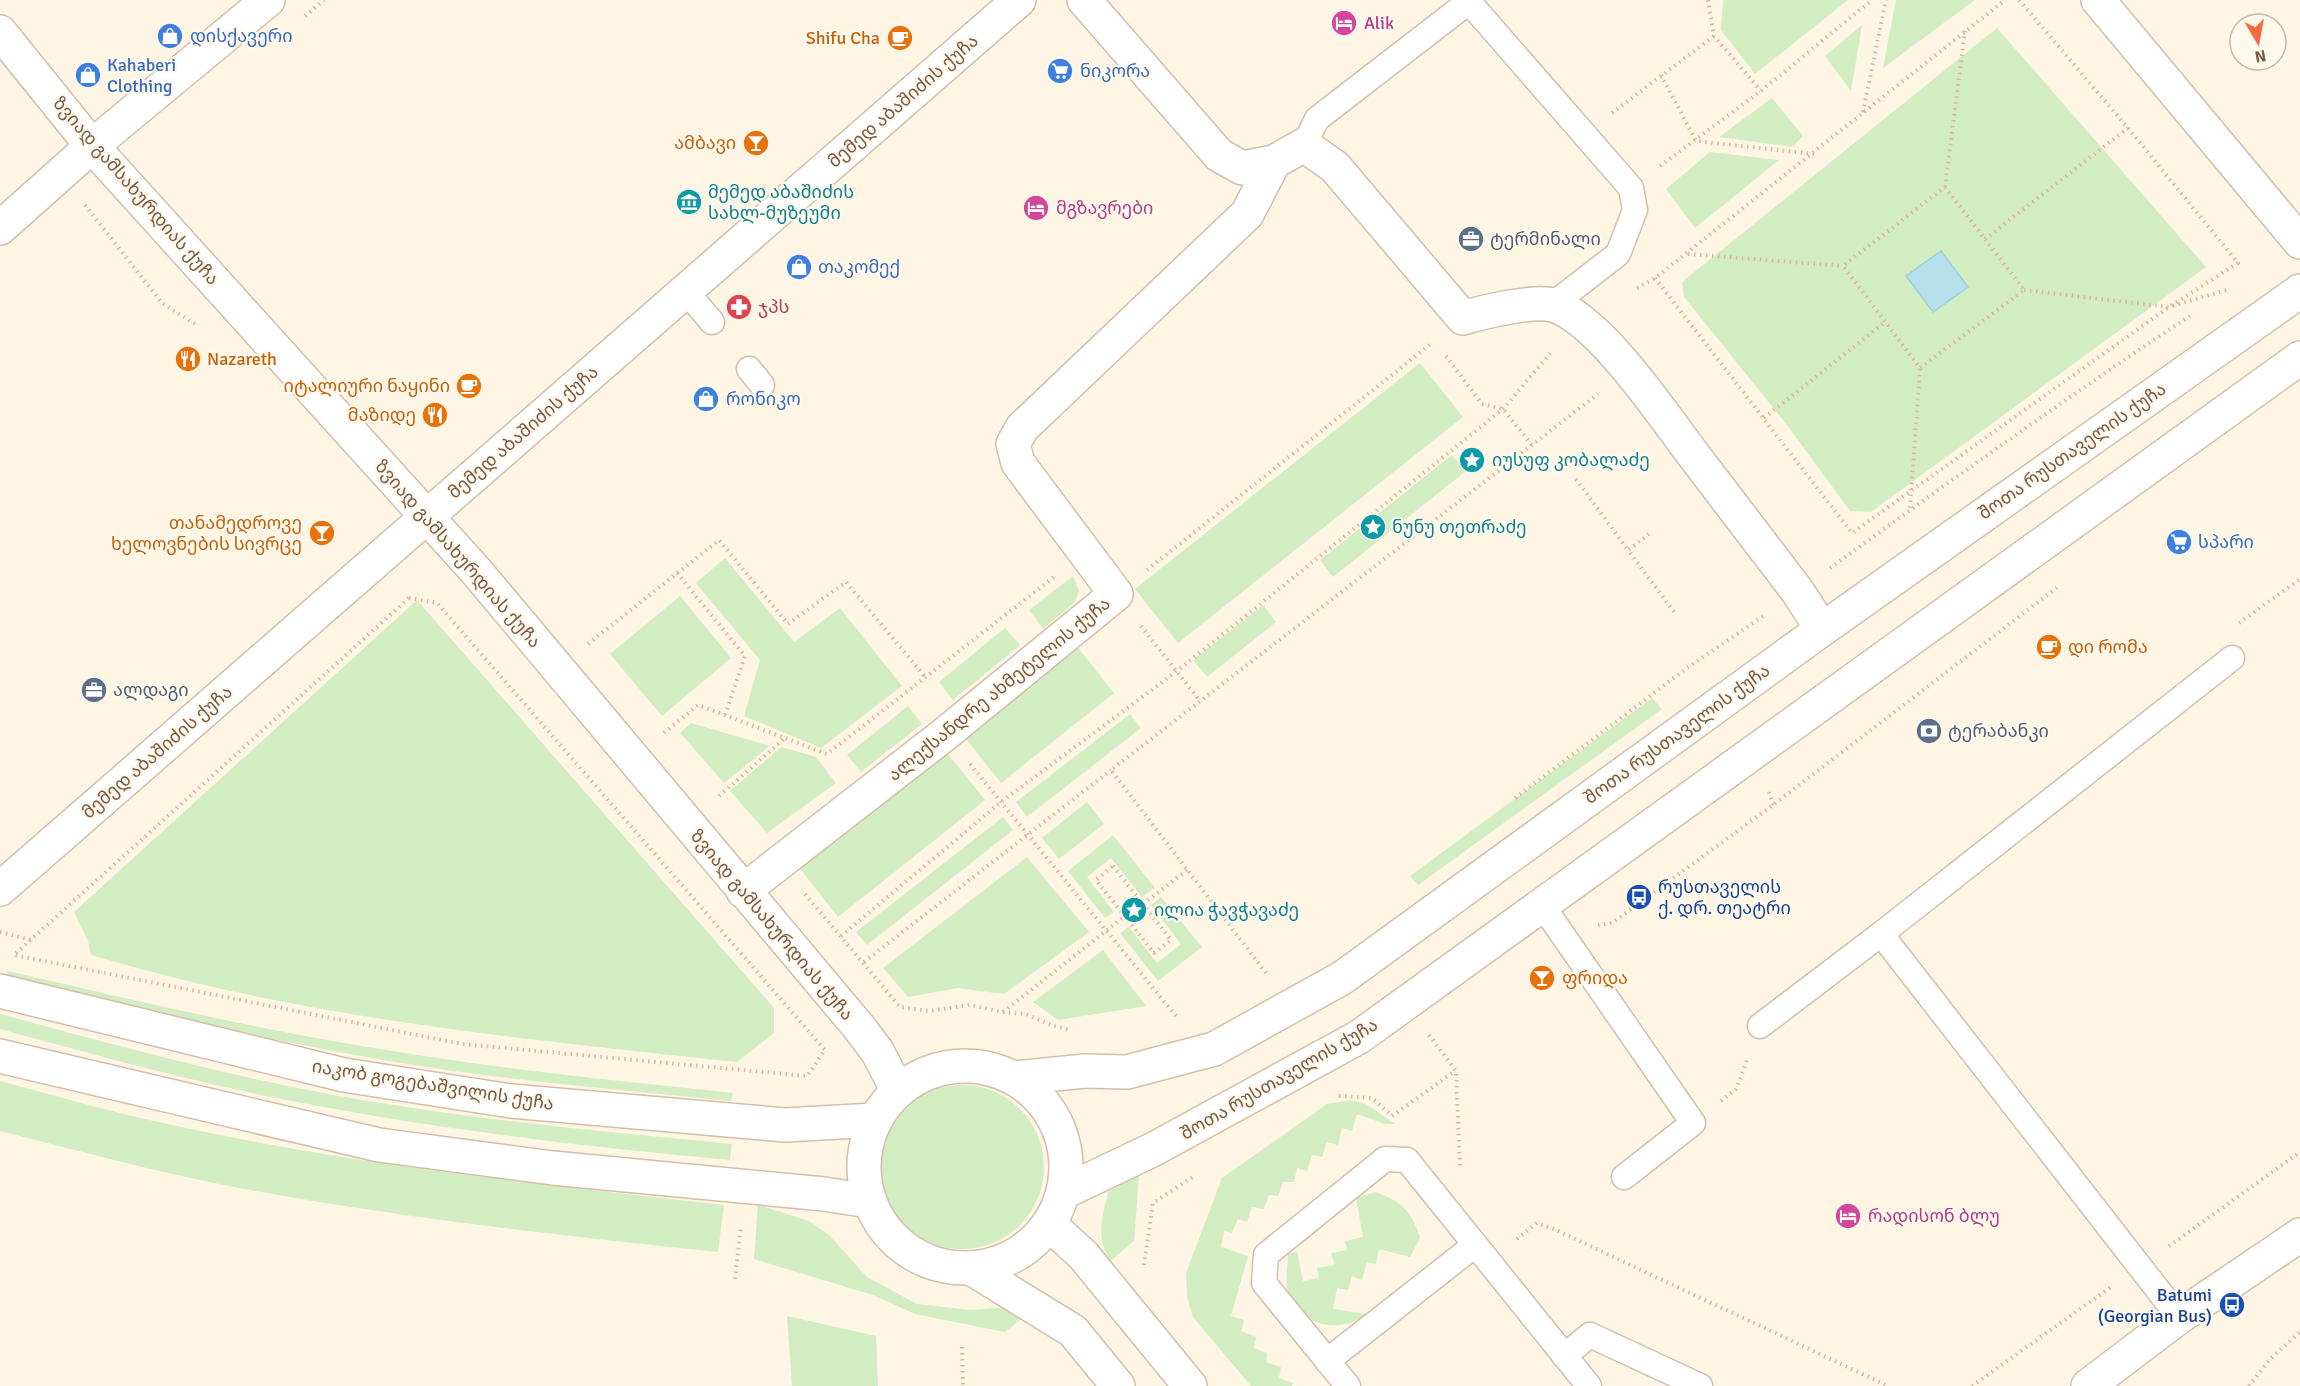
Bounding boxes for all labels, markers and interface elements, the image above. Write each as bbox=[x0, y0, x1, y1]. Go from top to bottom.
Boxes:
hotel icon: Alik bbox=[1329, 8, 1359, 38]
place label: Alik bbox=[1364, 12, 1394, 34]
north arrow bbox=[2228, 12, 2288, 72]
shop icon: დისქავერი bbox=[155, 21, 185, 51]
cafe icon: Shifu Cha bbox=[885, 23, 915, 53]
place label: დისქავერი bbox=[190, 25, 293, 47]
place label: Shifu Cha bbox=[806, 27, 880, 49]
street label: მემედ აბაშიძის ქუჩა bbox=[823, 30, 983, 172]
text: N bbox=[2253, 45, 2268, 67]
place label: Kahaberi Clothing bbox=[107, 54, 176, 97]
supermarket icon: ნიკორა bbox=[1045, 56, 1075, 86]
shop icon: Kahaberi Clothing bbox=[73, 60, 103, 90]
place label: ნიკორა bbox=[1080, 60, 1150, 82]
street label: ზვიად გამსახურდიას ქუჩა bbox=[48, 92, 224, 290]
bar icon: ამბავი bbox=[741, 128, 771, 158]
place label: ამბავი bbox=[674, 132, 736, 154]
place label: მემედ აბაშიძის სახლ-მუზეუმი bbox=[708, 181, 854, 224]
museum icon: მემედ აბაშიძის სახლ-მუზეუმი bbox=[674, 187, 704, 217]
hotel icon: მგზავრები bbox=[1021, 193, 1051, 223]
place label: მგზავრები bbox=[1056, 197, 1153, 219]
office icon: ტერმინალი bbox=[1456, 224, 1486, 254]
place label: ტერმინალი bbox=[1490, 228, 1601, 250]
shop icon: თაკომექ bbox=[784, 252, 814, 282]
place label: თაკომექ bbox=[818, 256, 900, 278]
pharmacy icon: ჯპს bbox=[724, 292, 754, 322]
place label: ჯპს bbox=[758, 296, 789, 318]
restaurant icon: Nazareth bbox=[173, 344, 203, 374]
place label: Nazareth bbox=[207, 348, 277, 370]
street label: მემედ აბაშიძის ქუჩა bbox=[443, 361, 603, 503]
cafe icon: იტალიური ნაყინი bbox=[454, 371, 484, 401]
place label: იტალიური ნაყინი bbox=[284, 375, 450, 397]
street label: შოთა რუსთაველის ქუჩა bbox=[1974, 378, 2170, 524]
shop icon: რონიკო bbox=[691, 384, 721, 414]
place label: რონიკო bbox=[726, 388, 801, 410]
restaurant icon: მაზიდე bbox=[420, 400, 450, 430]
place label: მაზიდე bbox=[348, 404, 416, 426]
place icon: იუსუფ კობალაძე bbox=[1457, 445, 1487, 475]
place label: იუსუფ კობალაძე bbox=[1492, 449, 1650, 471]
street label: ზვიად გამსახურდიას ქუჩა bbox=[370, 455, 546, 653]
place label: თანამედროვე ხელოვნების სივრცე bbox=[111, 512, 302, 555]
place icon: ნუნუ თეთრაძე bbox=[1358, 512, 1388, 542]
place label: ნუნუ თეთრაძე bbox=[1392, 516, 1527, 538]
bar icon: თანამედროვე ხელოვნების სივრცე bbox=[307, 518, 337, 548]
supermarket icon: სპარი bbox=[2164, 527, 2194, 557]
place label: სპარი bbox=[2198, 531, 2254, 553]
street label: ალექსანდრე ახმეტელის ქუჩა bbox=[883, 592, 1115, 786]
cafe icon: დი რომა bbox=[2034, 632, 2064, 662]
place label: დი რომა bbox=[2068, 636, 2148, 658]
street label: შოთა რუსთაველის ქუჩა bbox=[1580, 659, 1774, 809]
office icon: ალდაგი bbox=[79, 675, 109, 705]
place label: ალდაგი bbox=[113, 679, 189, 701]
street label: მემედ აბაშიძის ქუჩა bbox=[77, 681, 237, 823]
bank icon: ტერაბანკი bbox=[1914, 716, 1944, 746]
place label: ტერაბანკი bbox=[1948, 720, 2049, 742]
street label: ზვიად გამსახურდიას ქუჩა bbox=[686, 825, 858, 1025]
place label: რუსთაველის ქ. დრ. თეატრი bbox=[1658, 876, 1791, 919]
bus stop icon: რუსთაველის ქ. დრ. თეატრი bbox=[1624, 882, 1654, 912]
place icon: ილია ჭავჭავაძე bbox=[1119, 895, 1149, 925]
place label: ილია ჭავჭავაძე bbox=[1154, 899, 1299, 921]
bar icon: ფრიდა bbox=[1527, 963, 1557, 993]
place label: ფრიდა bbox=[1562, 967, 1628, 989]
street label: შოთა რუსთაველის ქუჩა bbox=[1176, 1013, 1382, 1145]
street label: იაკობ გოგებაშვილის ქუჩა bbox=[310, 1055, 556, 1115]
hotel icon: რადისონ ბლუ bbox=[1833, 1201, 1863, 1231]
place label: რადისონ ბლუ bbox=[1868, 1205, 2000, 1227]
place label: Batumi (Georgian Bus) bbox=[2098, 1284, 2212, 1327]
bus stop icon: Batumi (Georgian Bus) bbox=[2217, 1290, 2247, 1320]

